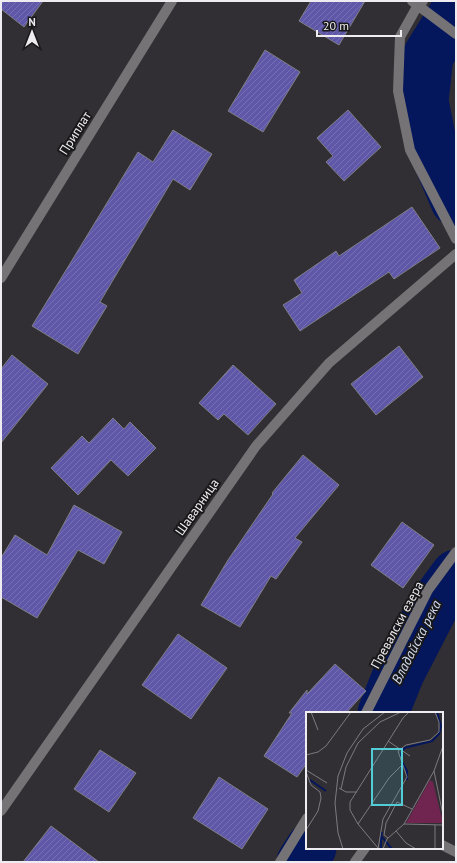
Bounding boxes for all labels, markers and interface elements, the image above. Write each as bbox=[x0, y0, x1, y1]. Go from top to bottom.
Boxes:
north arrow bbox=[12, 12, 52, 52]
scale bar bbox=[317, 12, 401, 38]
text: N bbox=[28, 15, 36, 29]
text: 20 m bbox=[323, 18, 349, 33]
street label: Приплат bbox=[55, 108, 95, 158]
street label: Шаварница bbox=[171, 475, 223, 539]
street label: Превалски езера bbox=[367, 578, 427, 672]
water label: Владайска река bbox=[387, 597, 445, 687]
inset map bbox=[306, 712, 443, 849]

